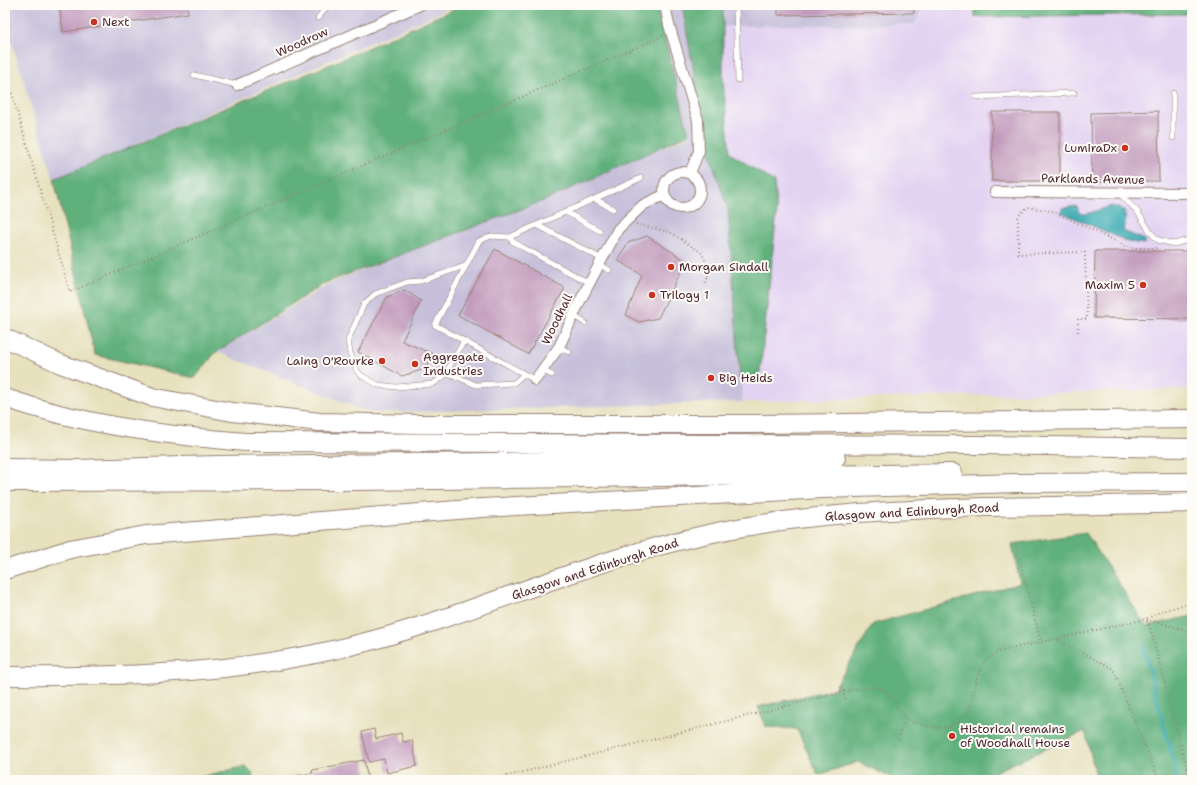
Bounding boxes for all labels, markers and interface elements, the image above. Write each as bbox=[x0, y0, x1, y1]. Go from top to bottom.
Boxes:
place label: Next bbox=[102, 14, 129, 30]
marker: Next bbox=[89, 17, 99, 27]
street label: Woodrow bbox=[273, 23, 331, 61]
place label: LumiraDx bbox=[1064, 140, 1117, 156]
marker: LumiraDx bbox=[1120, 143, 1130, 153]
street label: Parklands Avenue bbox=[1041, 170, 1145, 188]
place label: Morgan Sindall bbox=[679, 259, 769, 275]
marker: Morgan Sindall bbox=[666, 262, 676, 272]
place label: Maxim 5 bbox=[1085, 277, 1135, 293]
marker: Maxim 5 bbox=[1138, 280, 1148, 290]
place label: Trilogy 1 bbox=[660, 287, 709, 303]
street label: Woodhall bbox=[538, 290, 576, 347]
marker: Trilogy 1 bbox=[647, 290, 657, 300]
place label: Aggregate Industries bbox=[423, 349, 484, 379]
place label: Laing O'Rourke bbox=[286, 353, 374, 369]
marker: Laing O'Rourke bbox=[377, 356, 387, 366]
marker: Aggregate Industries bbox=[410, 359, 420, 369]
place label: Big Heids bbox=[719, 370, 773, 386]
marker: Big Heids bbox=[706, 373, 716, 383]
street label: Glasgow and Edinburgh Road bbox=[824, 499, 1000, 525]
street label: Glasgow and Edinburgh Road bbox=[510, 534, 681, 604]
place label: Historical remains of Woodhall House bbox=[960, 721, 1070, 751]
marker: Historical remains of Woodhall House bbox=[947, 731, 957, 741]

